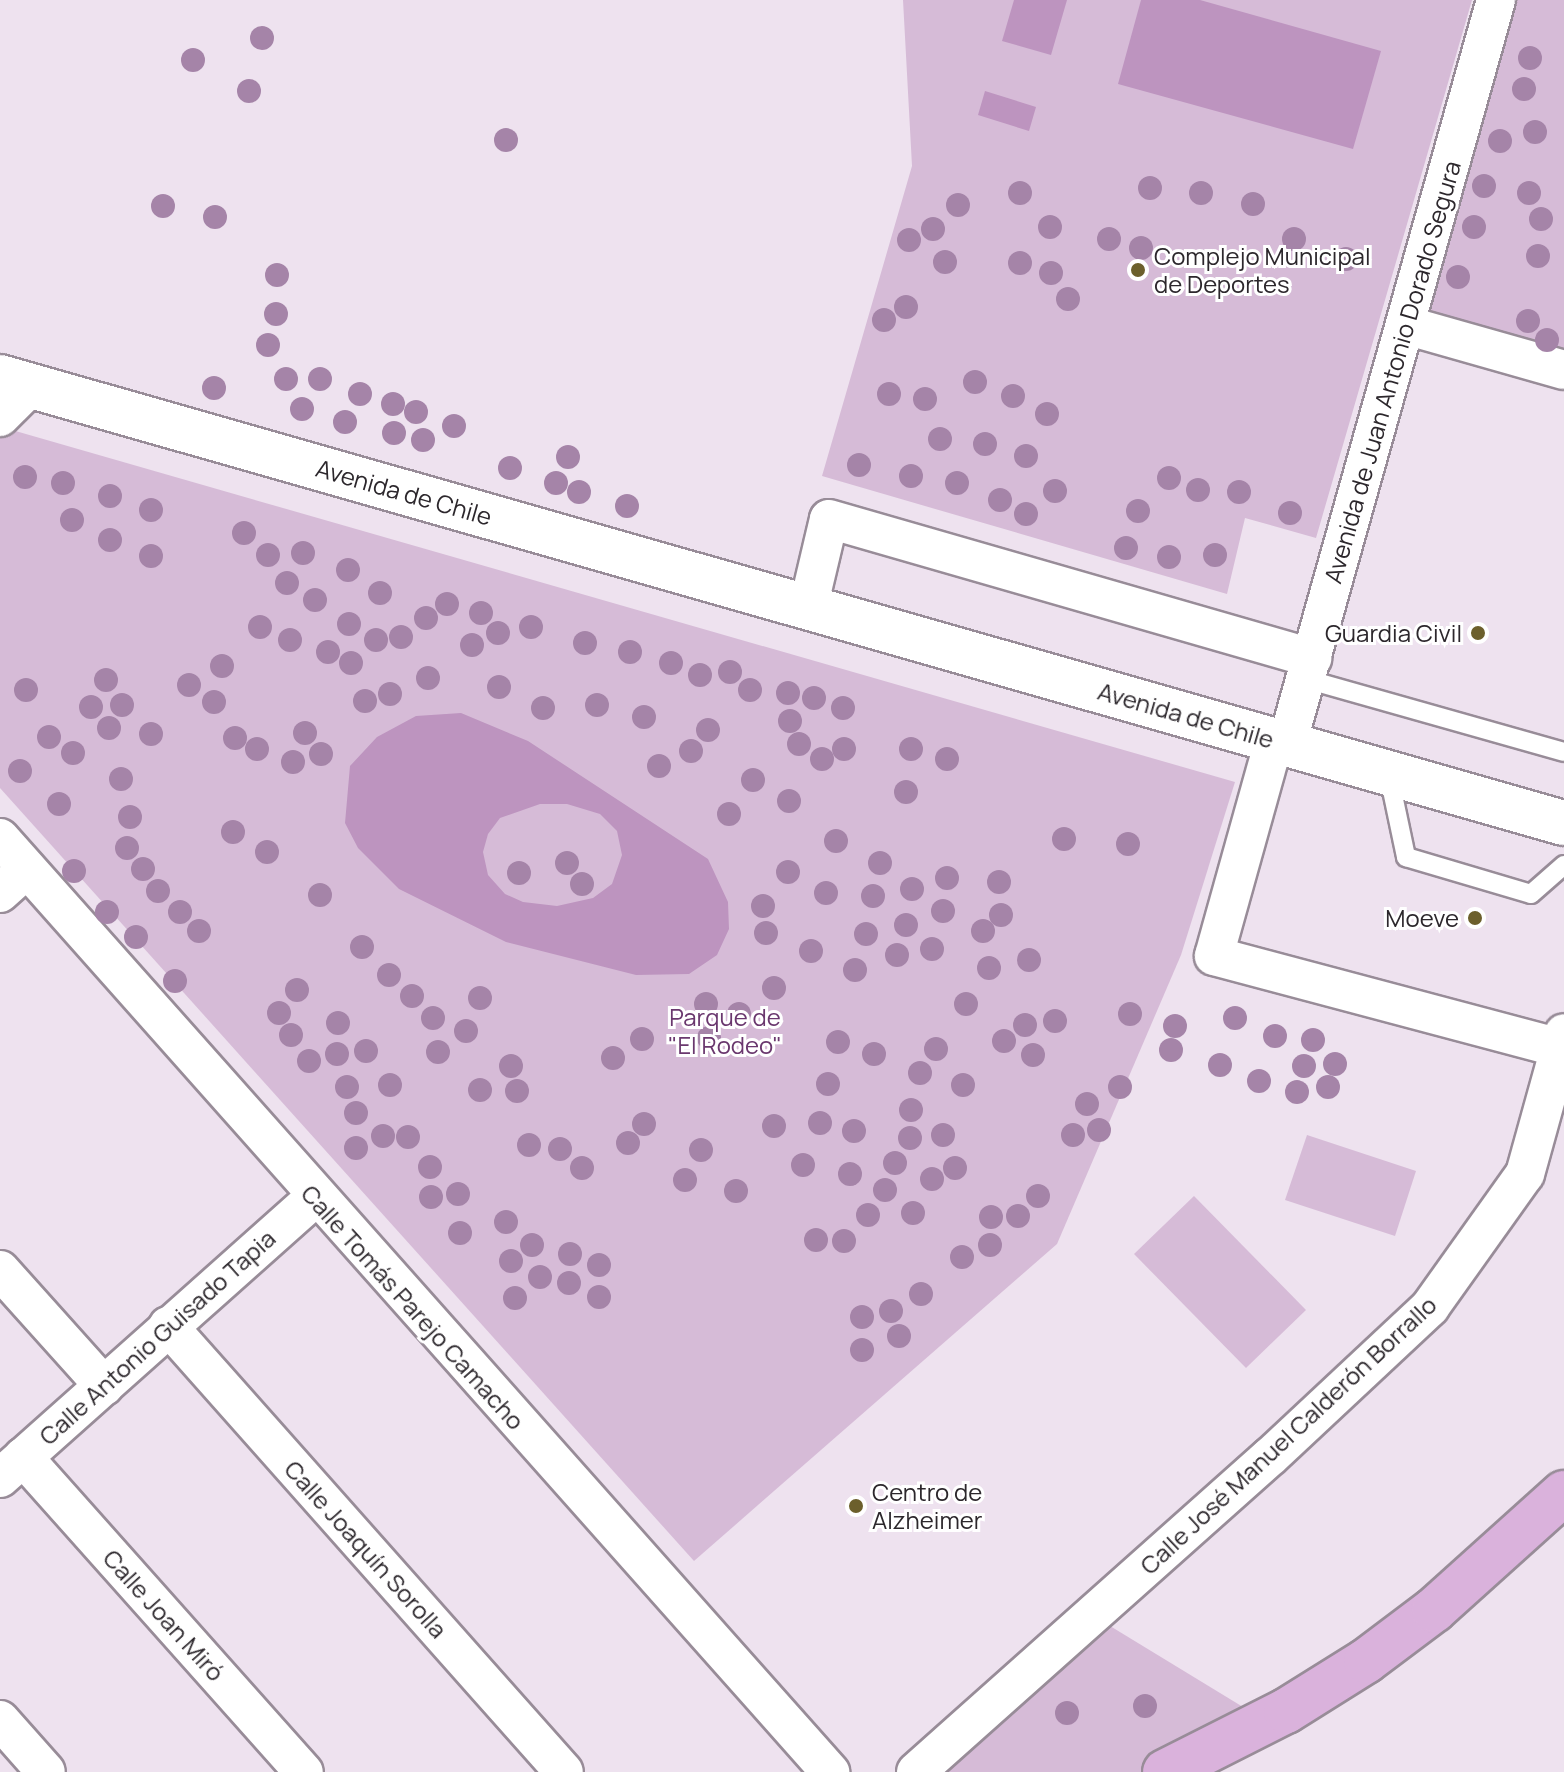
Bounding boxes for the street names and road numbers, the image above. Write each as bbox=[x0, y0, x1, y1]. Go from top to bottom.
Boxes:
street label: Avenida de Juan Antonio Dorado Segura bbox=[1318, 157, 1466, 587]
street label: Avenida de Chile bbox=[313, 453, 495, 531]
street label: Avenida de Chile bbox=[1095, 676, 1277, 754]
street label: Calle Tomás Parejo Camacho bbox=[296, 1179, 530, 1435]
street label: Calle Antonio Guisado Tapia bbox=[33, 1224, 281, 1450]
street label: Calle José Manuel Calderón Borrallo bbox=[1134, 1290, 1442, 1580]
street label: Calle Joaquín Sorolla bbox=[279, 1454, 453, 1644]
street label: Calle Joan Miró bbox=[98, 1543, 230, 1687]

